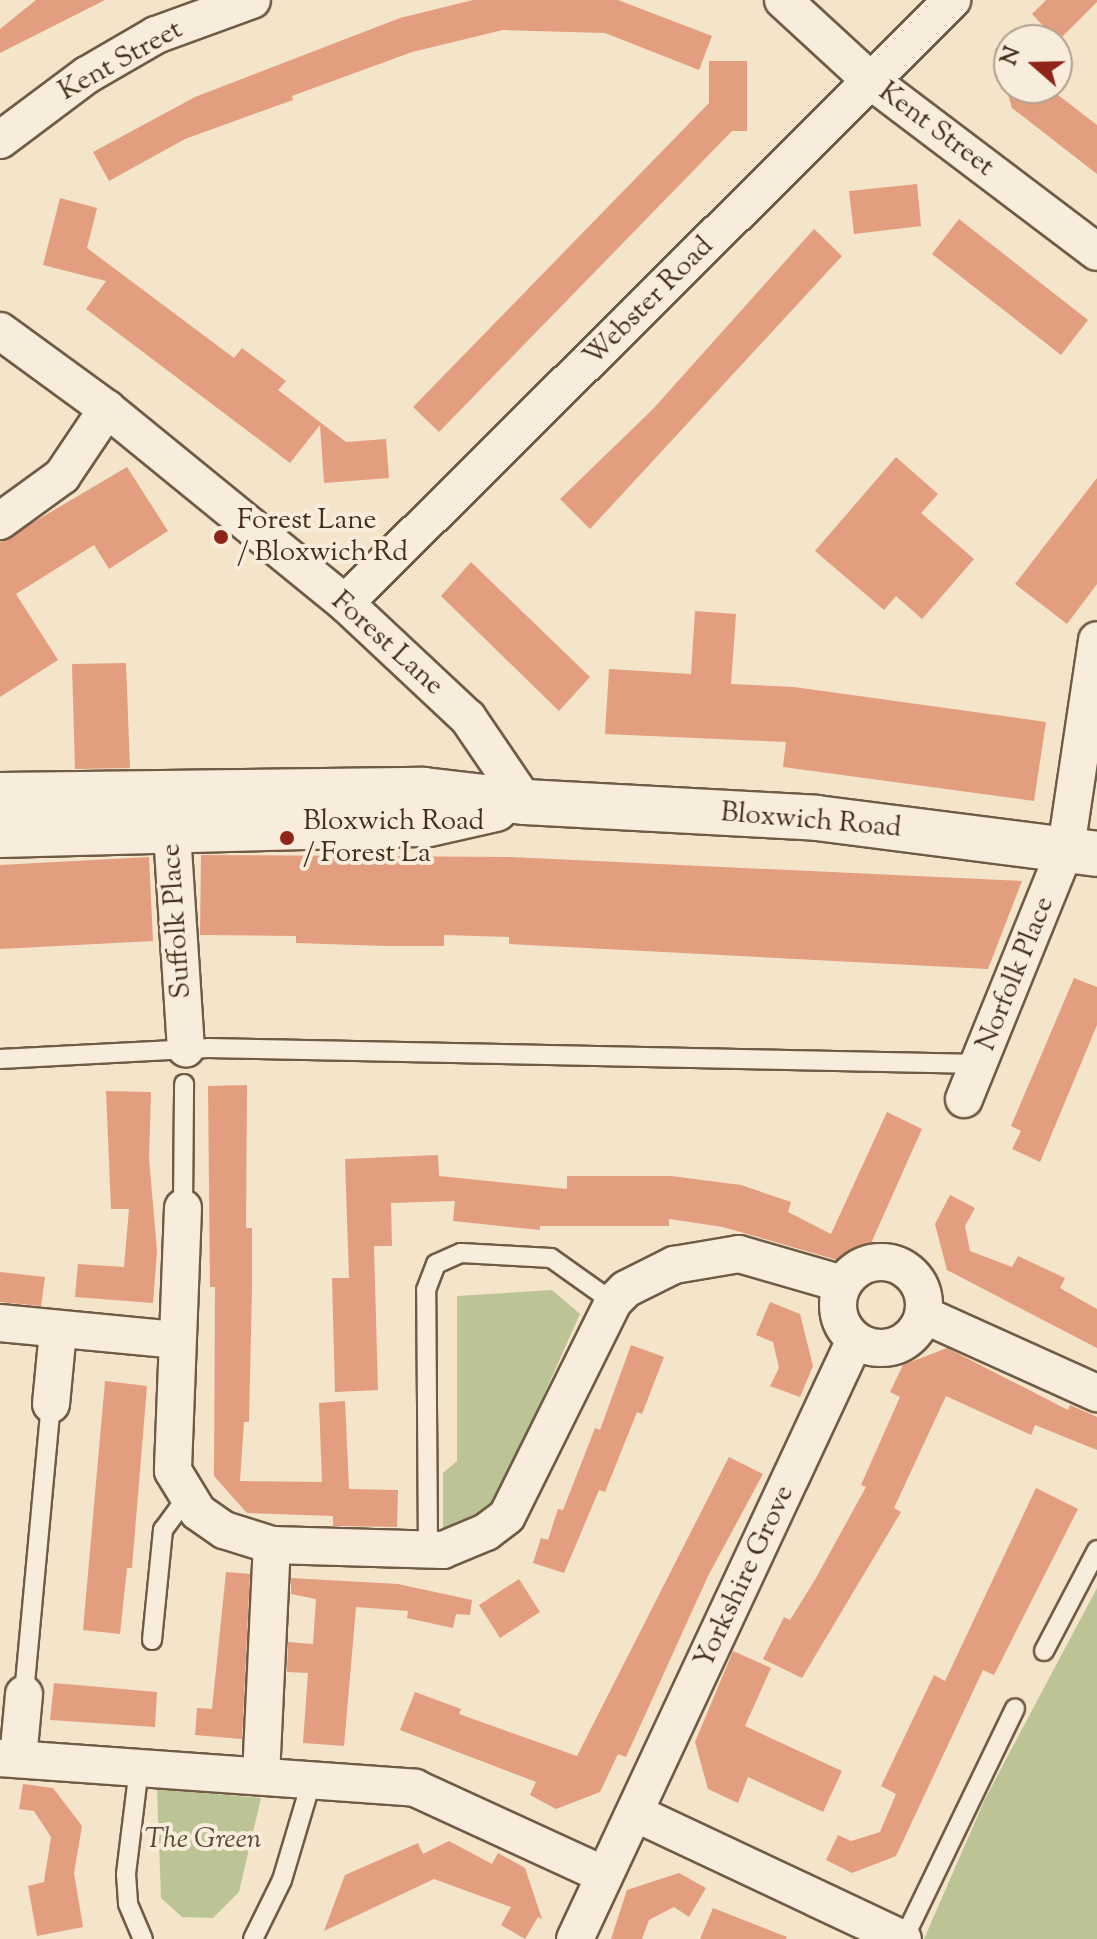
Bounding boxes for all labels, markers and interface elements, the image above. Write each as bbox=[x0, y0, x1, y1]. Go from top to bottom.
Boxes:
street label: Kent Street bbox=[53, 13, 189, 109]
north arrow bbox=[993, 24, 1073, 104]
text: N bbox=[994, 43, 1030, 70]
street label: Kent Street bbox=[872, 76, 1000, 184]
street label: Webster Road bbox=[577, 230, 721, 374]
place label: Forest Lane / Bloxwich Rd bbox=[237, 504, 408, 570]
marker: Forest Lane / Bloxwich Rd bbox=[212, 528, 230, 546]
street label: Forest Lane bbox=[324, 585, 450, 703]
street label: Bloxwich Road bbox=[719, 796, 903, 846]
place label: Bloxwich Road / Forest La bbox=[303, 805, 484, 871]
marker: Bloxwich Road / Forest La bbox=[278, 829, 296, 847]
street label: Suffolk Place bbox=[155, 842, 199, 1000]
street label: Norfolk Place bbox=[970, 892, 1062, 1056]
street label: Yorkshire Grove bbox=[688, 1480, 802, 1674]
park label: The Green bbox=[145, 1823, 261, 1857]

